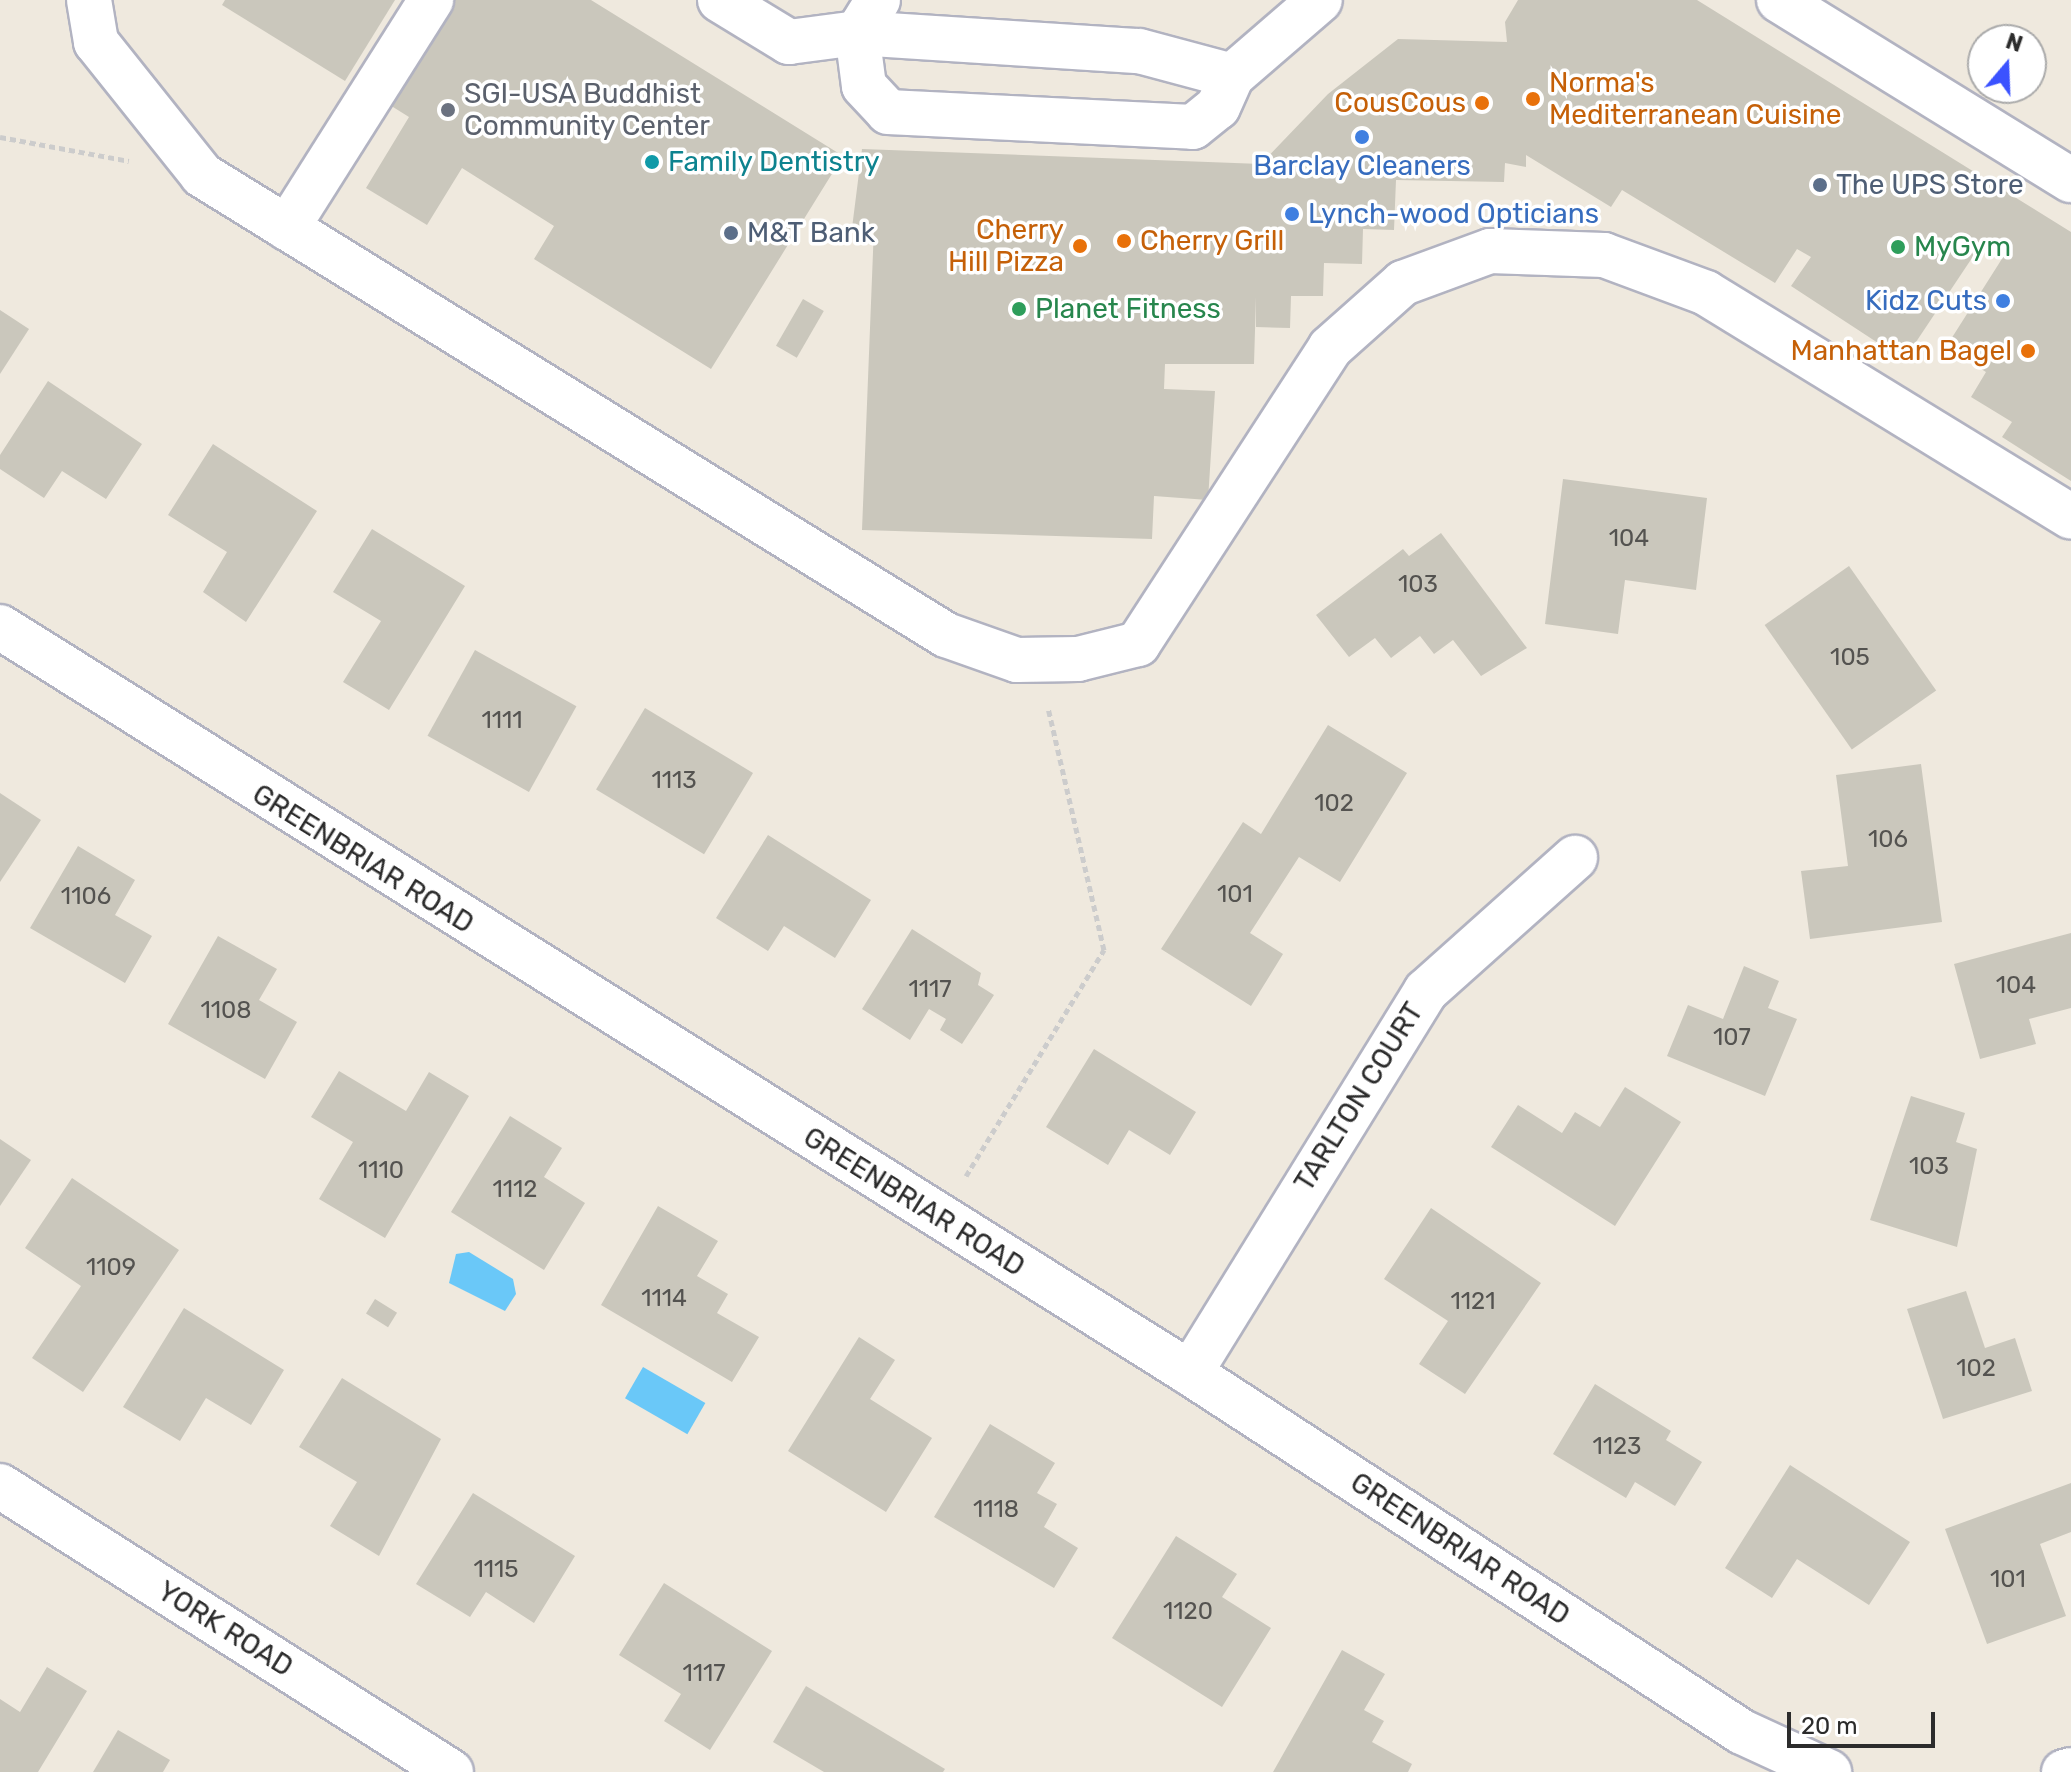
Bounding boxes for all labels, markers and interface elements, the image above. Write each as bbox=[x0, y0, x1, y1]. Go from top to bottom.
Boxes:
north arrow bbox=[1967, 24, 2047, 104]
text: N bbox=[2002, 27, 2026, 58]
place label: Norma's Mediterranean Cuisine bbox=[1549, 66, 1841, 132]
place label: SGI-USA Buddhist Community Center bbox=[464, 77, 711, 143]
place label: CousCous bbox=[1334, 86, 1466, 120]
marker: Norma's Mediterranean Cuisine bbox=[1524, 90, 1542, 108]
marker: CousCous bbox=[1473, 94, 1491, 112]
marker: SGI-USA Buddhist Community Center bbox=[439, 101, 457, 119]
marker: Barclay Cleaners bbox=[1353, 128, 1371, 146]
place label: Family Dentistry bbox=[668, 145, 881, 179]
place label: Barclay Cleaners bbox=[1253, 149, 1471, 183]
marker: Family Dentistry bbox=[643, 153, 661, 171]
place label: The UPS Store bbox=[1836, 168, 2024, 202]
marker: The UPS Store bbox=[1811, 176, 1829, 194]
place label: Lynch-wood Opticians bbox=[1308, 197, 1599, 231]
marker: Lynch-wood Opticians bbox=[1283, 205, 1301, 223]
place label: Cherry Hill Pizza bbox=[948, 213, 1064, 279]
place label: M&T Bank bbox=[747, 216, 876, 250]
marker: M&T Bank bbox=[722, 224, 740, 242]
place label: Cherry Grill bbox=[1140, 224, 1285, 258]
place label: MyGym bbox=[1914, 230, 2011, 264]
marker: Cherry Grill bbox=[1115, 232, 1133, 250]
marker: Cherry Hill Pizza bbox=[1071, 237, 1089, 255]
marker: MyGym bbox=[1889, 238, 1907, 256]
place label: Kidz Cuts bbox=[1865, 284, 1987, 318]
place label: Planet Fitness bbox=[1035, 292, 1221, 326]
marker: Kidz Cuts bbox=[1994, 292, 2012, 310]
marker: Planet Fitness bbox=[1010, 300, 1028, 318]
place label: Manhattan Bagel bbox=[1790, 334, 2012, 368]
marker: Manhattan Bagel bbox=[2019, 342, 2037, 360]
house number: 104 bbox=[1609, 525, 1649, 553]
house number: 103 bbox=[1398, 571, 1438, 599]
house number: 105 bbox=[1830, 644, 1870, 672]
house number: 1111 bbox=[481, 707, 523, 735]
house number: 1113 bbox=[651, 767, 697, 795]
street label: GREENBRIAR ROAD bbox=[246, 777, 480, 941]
house number: 102 bbox=[1314, 790, 1354, 818]
house number: 106 bbox=[1868, 826, 1908, 854]
house number: 101 bbox=[1217, 881, 1253, 909]
house number: 1106 bbox=[61, 883, 111, 911]
house number: 104 bbox=[1996, 972, 2036, 1000]
house number: 1117 bbox=[908, 976, 952, 1004]
street label: TARLTON COURT bbox=[1287, 996, 1431, 1198]
house number: 1108 bbox=[200, 997, 252, 1025]
house number: 107 bbox=[1713, 1024, 1751, 1052]
street label: GREENBRIAR ROAD bbox=[797, 1120, 1031, 1284]
house number: 103 bbox=[1909, 1153, 1949, 1181]
house number: 1110 bbox=[358, 1157, 404, 1185]
house number: 1112 bbox=[493, 1176, 537, 1204]
house number: 1109 bbox=[86, 1254, 136, 1282]
house number: 1114 bbox=[641, 1285, 687, 1313]
house number: 1121 bbox=[1451, 1288, 1495, 1316]
house number: 102 bbox=[1956, 1355, 1996, 1383]
house number: 1123 bbox=[1592, 1433, 1642, 1461]
street label: GREENBRIAR ROAD bbox=[1344, 1466, 1576, 1632]
house number: 1118 bbox=[973, 1496, 1019, 1524]
house number: 1115 bbox=[473, 1556, 519, 1584]
house number: 101 bbox=[1990, 1566, 2026, 1594]
street label: YORK ROAD bbox=[151, 1574, 299, 1684]
house number: 1120 bbox=[1163, 1598, 1213, 1626]
house number: 1117 bbox=[682, 1660, 726, 1688]
scale bar bbox=[1791, 1696, 1939, 1746]
text: 20 m bbox=[1801, 1712, 1858, 1740]

